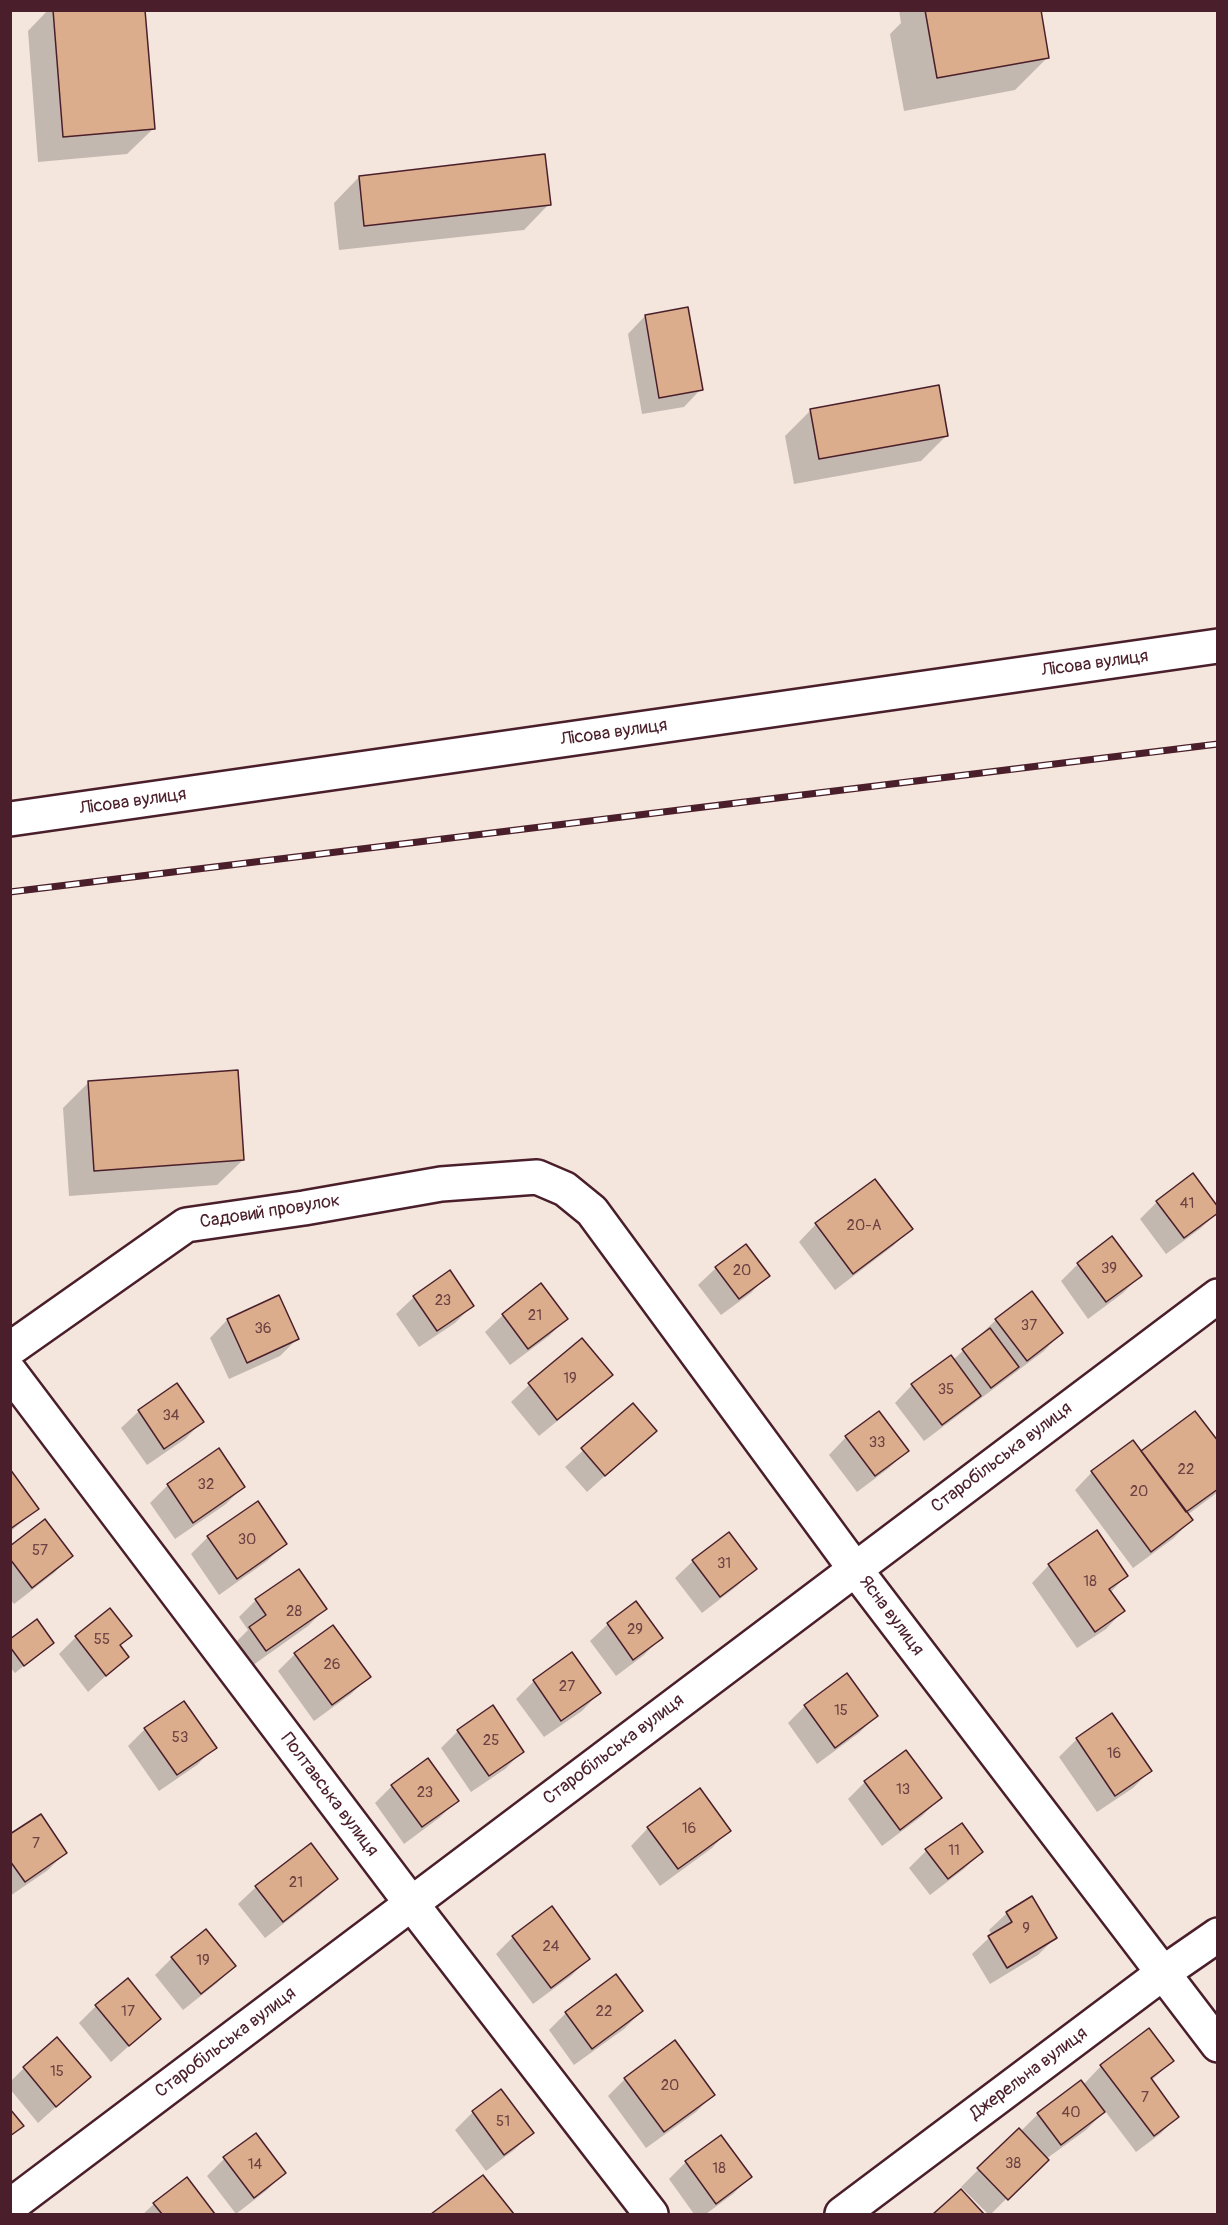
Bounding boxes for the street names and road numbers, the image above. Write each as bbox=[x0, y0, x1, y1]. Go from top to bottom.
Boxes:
street label: Лісова вулиця bbox=[1040, 646, 1150, 682]
street label: Лісова вулиця bbox=[559, 715, 669, 751]
street label: Лісова вулиця bbox=[78, 784, 188, 820]
street label: Садовий провулок bbox=[198, 1190, 342, 1234]
street label: Старобільська вулиця bbox=[927, 1398, 1077, 1518]
street label: Ясна вулиця bbox=[854, 1572, 928, 1660]
street label: Старобільська вулиця bbox=[539, 1690, 689, 1810]
street label: Полтавська вулиця bbox=[276, 1729, 382, 1861]
street label: Старобільська вулиця bbox=[151, 1983, 301, 2103]
street label: Джерельна вулиця bbox=[966, 2023, 1092, 2125]

